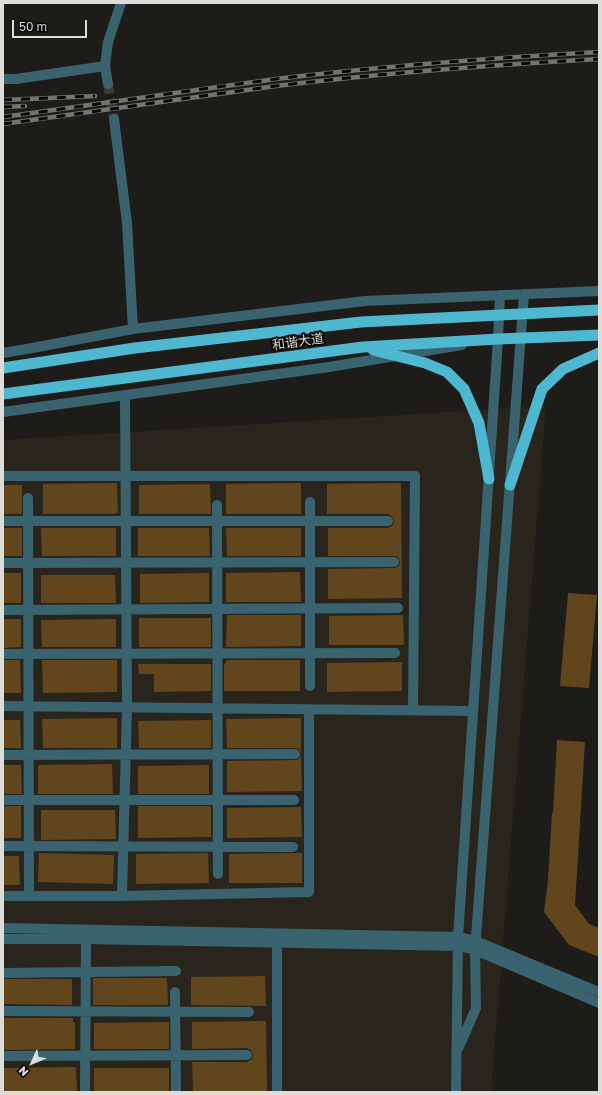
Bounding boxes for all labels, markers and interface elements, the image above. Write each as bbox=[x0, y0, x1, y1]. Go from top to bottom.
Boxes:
scale bar bbox=[14, 12, 89, 38]
text: 50 m bbox=[19, 19, 47, 34]
street label: 和谐大道 bbox=[271, 331, 325, 353]
north arrow bbox=[12, 1043, 52, 1083]
text: N bbox=[15, 1064, 31, 1079]

